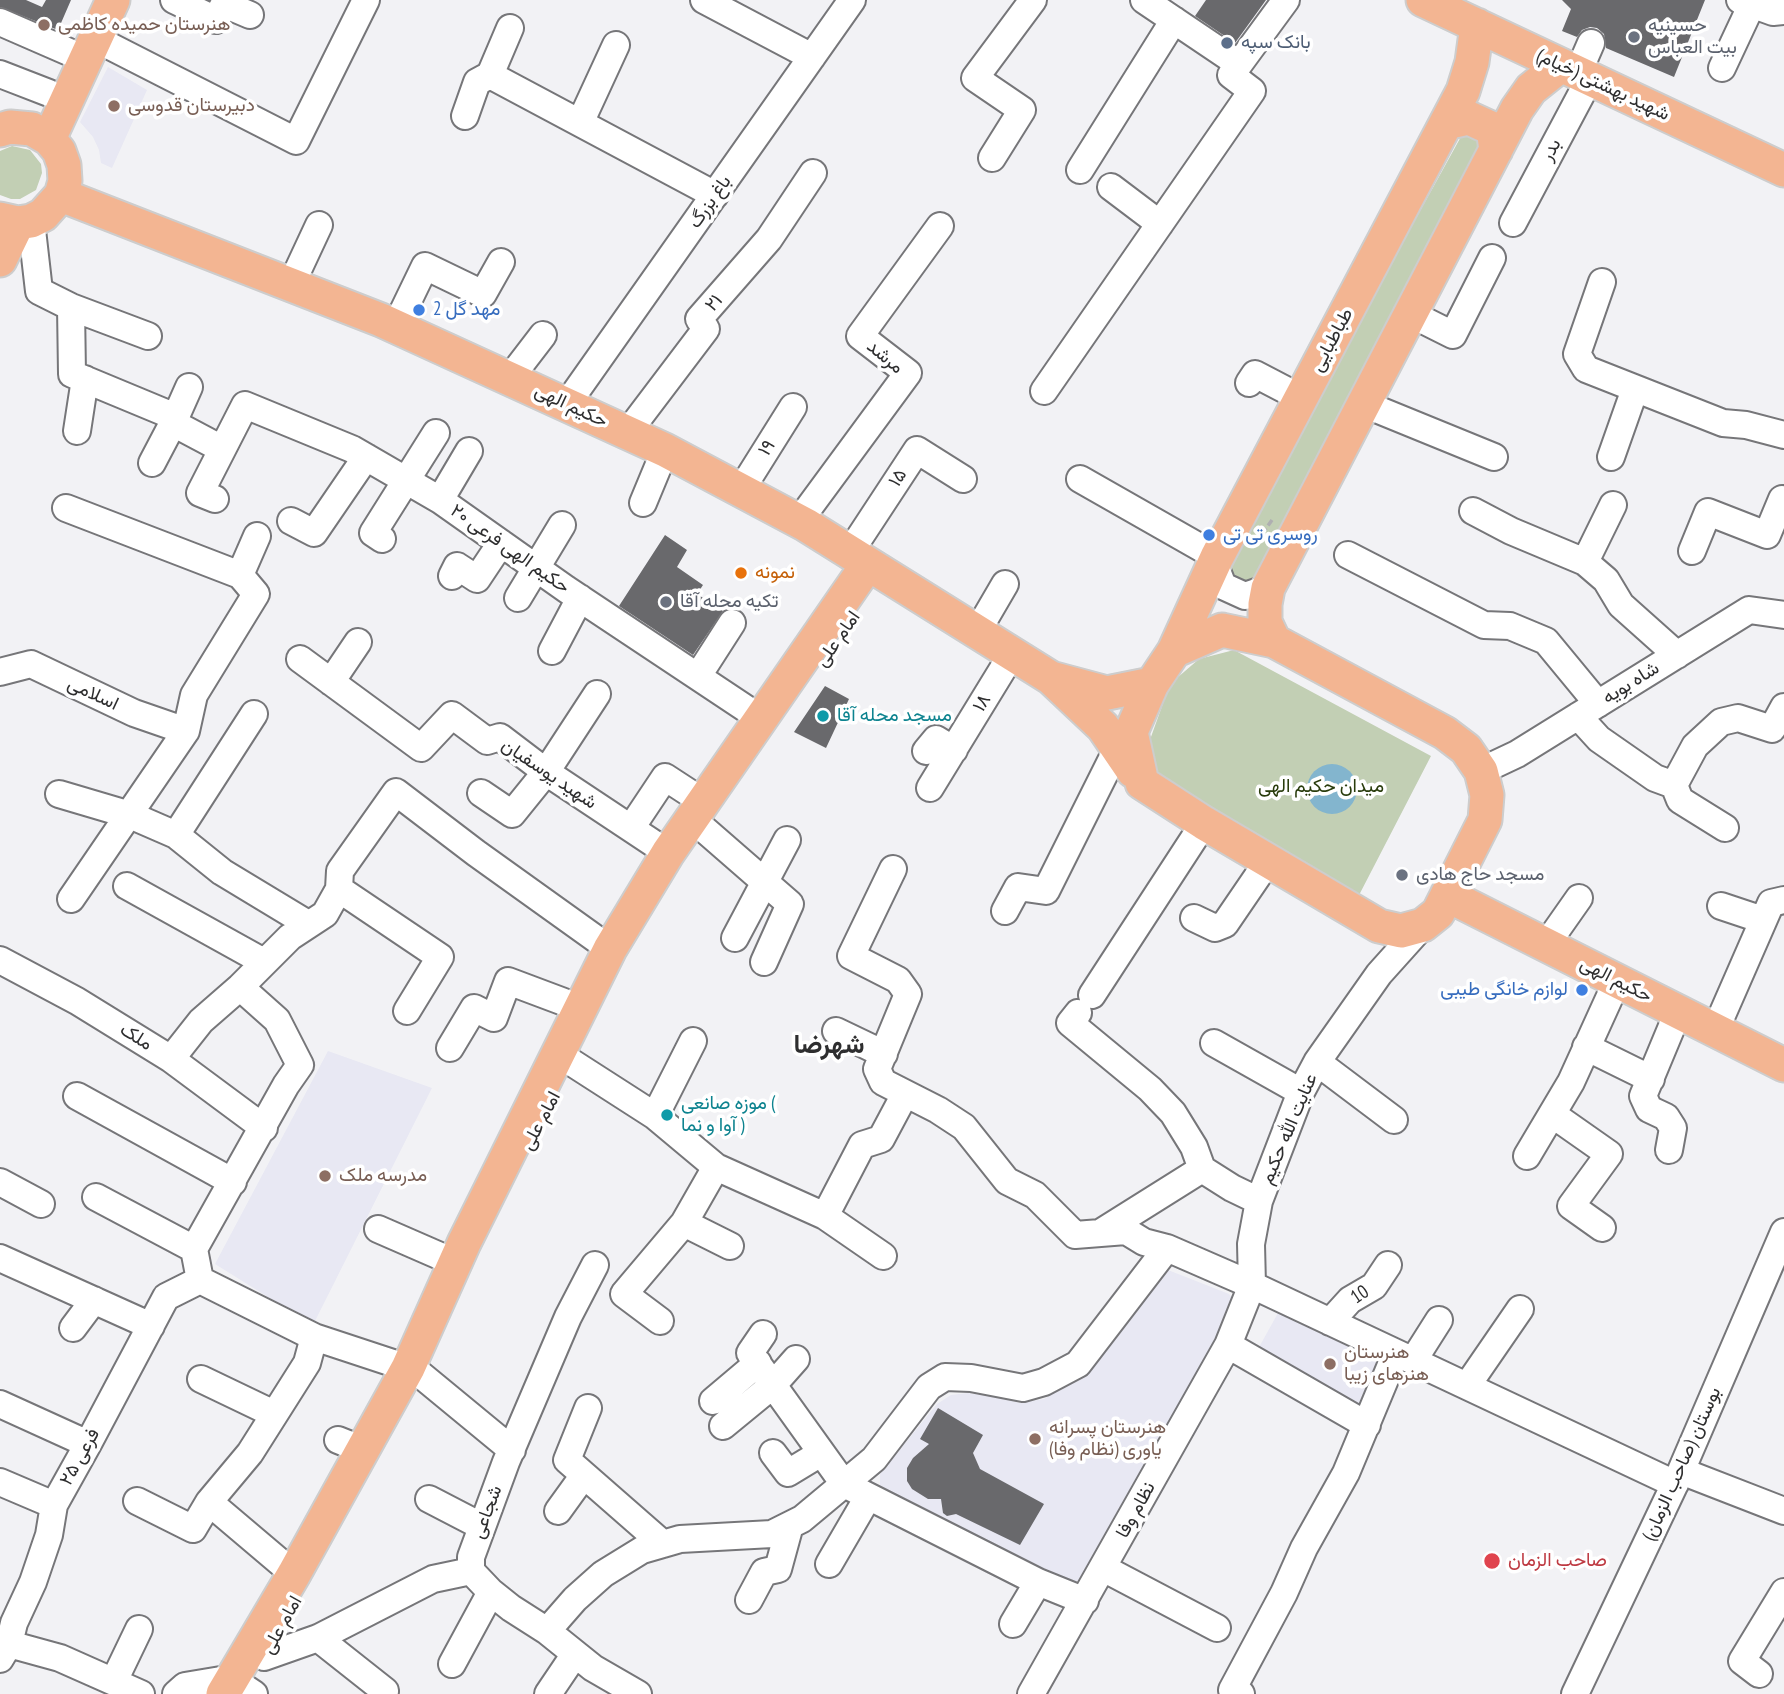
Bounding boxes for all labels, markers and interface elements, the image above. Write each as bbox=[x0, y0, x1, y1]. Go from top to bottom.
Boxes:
place label: هنرستان حمیده کاظمی bbox=[58, 14, 230, 36]
place label: حسینیه بیت العباس bbox=[1648, 15, 1737, 59]
marker: هنرستان حمیده کاظمی bbox=[36, 17, 52, 33]
marker: حسینیه بیت العباس bbox=[1626, 29, 1642, 45]
place label: بانک سپه bbox=[1241, 32, 1311, 54]
marker: بانک سپه bbox=[1219, 35, 1235, 51]
street label: شهید بهشتی (خیام) bbox=[1533, 44, 1673, 126]
place label: دبیرستان قدوسی bbox=[128, 95, 255, 117]
marker: دبیرستان قدوسی bbox=[106, 98, 122, 114]
street label: بدر bbox=[1536, 135, 1566, 165]
street label: باغ بزرگ bbox=[684, 171, 736, 233]
street label: ۲۱ bbox=[700, 290, 728, 316]
place label: مهد گل 2 bbox=[433, 299, 500, 321]
marker: مهد گل 2 bbox=[411, 302, 427, 318]
street label: طباطبایی bbox=[1306, 304, 1358, 376]
street label: مرشد bbox=[862, 335, 908, 379]
street label: حکیم الهی bbox=[531, 379, 611, 433]
street label: ۱۹ bbox=[753, 436, 781, 460]
street label: ۱۵ bbox=[884, 465, 912, 491]
street label: حکیم الهی فرعی ۲۰ bbox=[446, 499, 574, 599]
place label: روسری تی تی bbox=[1223, 524, 1318, 546]
marker: روسری تی تی bbox=[1201, 527, 1217, 543]
place label: نمونه bbox=[755, 562, 795, 584]
marker: نمونه bbox=[733, 565, 749, 581]
place label: تکیه محله آقا bbox=[680, 591, 779, 613]
marker: تکیه محله آقا bbox=[658, 594, 674, 610]
street label: امام علی bbox=[811, 607, 865, 671]
street label: شاه بویه bbox=[1598, 657, 1664, 709]
street label: اسلامی bbox=[64, 672, 122, 716]
street label: ۱۸ bbox=[968, 690, 996, 716]
place label: مسجد محله آقا bbox=[837, 705, 952, 727]
marker: مسجد محله آقا bbox=[815, 708, 831, 724]
street label: شهید یوسفیان bbox=[497, 734, 601, 814]
park label: میدان حکیم الهی bbox=[1258, 776, 1384, 798]
place label: مسجد حاج هادی bbox=[1416, 864, 1544, 886]
marker: مسجد حاج هادی bbox=[1394, 867, 1410, 883]
street label: حکیم الهی bbox=[1576, 952, 1656, 1008]
place label: لوازم خانگی طیبی bbox=[1440, 979, 1568, 1001]
marker: لوازم خانگی طیبی bbox=[1574, 982, 1590, 998]
street label: ملک bbox=[116, 1018, 156, 1056]
district label: شهرضا bbox=[793, 1030, 865, 1062]
street label: عنایت الله حکیم bbox=[1255, 1070, 1323, 1188]
street label: امام علی bbox=[516, 1088, 566, 1154]
place label: موزه صانعی ( آوا و نما ) bbox=[681, 1093, 775, 1137]
marker: موزه صانعی ( آوا و نما ) bbox=[659, 1107, 675, 1123]
place label: مدرسه ملک bbox=[339, 1165, 427, 1187]
marker: مدرسه ملک bbox=[317, 1168, 333, 1184]
street label: 10 bbox=[1347, 1281, 1373, 1309]
place label: هنرستان هنرهای زیبا bbox=[1344, 1342, 1429, 1386]
marker: هنرستان هنرهای زیبا bbox=[1322, 1356, 1338, 1372]
street label: بوستان (صاحب الزمان) bbox=[1638, 1384, 1726, 1544]
place label: هنرستان پسرانه یاوری (نظام وفا) bbox=[1049, 1417, 1166, 1461]
street label: فرعی ۲۵ bbox=[55, 1424, 105, 1490]
marker: هنرستان پسرانه یاوری (نظام وفا) bbox=[1027, 1431, 1043, 1447]
street label: نظام وفا bbox=[1111, 1478, 1161, 1542]
street label: شجاعی bbox=[466, 1482, 508, 1542]
place label: صاحب الزمان bbox=[1508, 1550, 1607, 1572]
marker: صاحب الزمان bbox=[1482, 1551, 1502, 1571]
street label: امام علی bbox=[257, 1592, 307, 1658]

